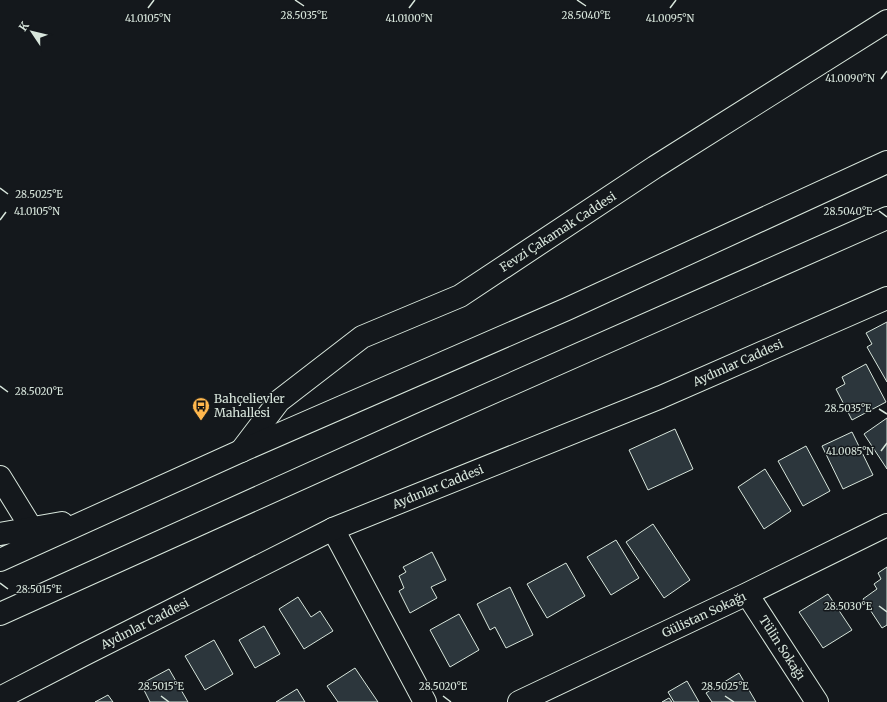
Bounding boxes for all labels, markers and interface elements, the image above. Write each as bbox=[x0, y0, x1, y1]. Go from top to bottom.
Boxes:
text: 28.5035°E bbox=[281, 9, 328, 22]
text: 28.5040°E bbox=[562, 9, 611, 22]
north arrow bbox=[12, 12, 52, 52]
text: 41.0105°N bbox=[125, 12, 171, 25]
text: 41.0100°N bbox=[385, 12, 433, 25]
text: 41.0095°N bbox=[646, 12, 694, 25]
text: K bbox=[16, 18, 32, 34]
text: 41.0090°N bbox=[825, 72, 875, 85]
text: 28.5025°E bbox=[15, 188, 63, 201]
street label: Fevzi Çakamak Caddesi bbox=[497, 188, 619, 275]
text: 41.0105°N bbox=[14, 205, 60, 218]
text: 28.5040°E bbox=[824, 205, 873, 218]
street label: Aydınlar Caddesi bbox=[690, 336, 785, 390]
text: 28.5020°E bbox=[15, 385, 64, 398]
place label: Bahçelievler Mahallesi bbox=[214, 391, 285, 420]
bus stop icon: Bahçelievler Mahallesi bbox=[191, 396, 211, 421]
text: 28.5035°E bbox=[825, 402, 872, 415]
text: 41.0085°N bbox=[826, 445, 874, 458]
street label: Aydınlar Caddesi bbox=[389, 461, 486, 512]
text: 28.5015°E bbox=[16, 583, 63, 596]
street label: Gülistan Sokağı bbox=[659, 588, 748, 641]
street label: Aydınlar Caddesi bbox=[97, 595, 192, 653]
text: 28.5030°E bbox=[824, 600, 873, 613]
street label: Tülin Sokağı bbox=[756, 613, 809, 683]
text: 28.5015°E bbox=[138, 680, 185, 693]
text: 28.5020°E bbox=[419, 680, 468, 693]
text: 28.5025°E bbox=[701, 680, 749, 693]

